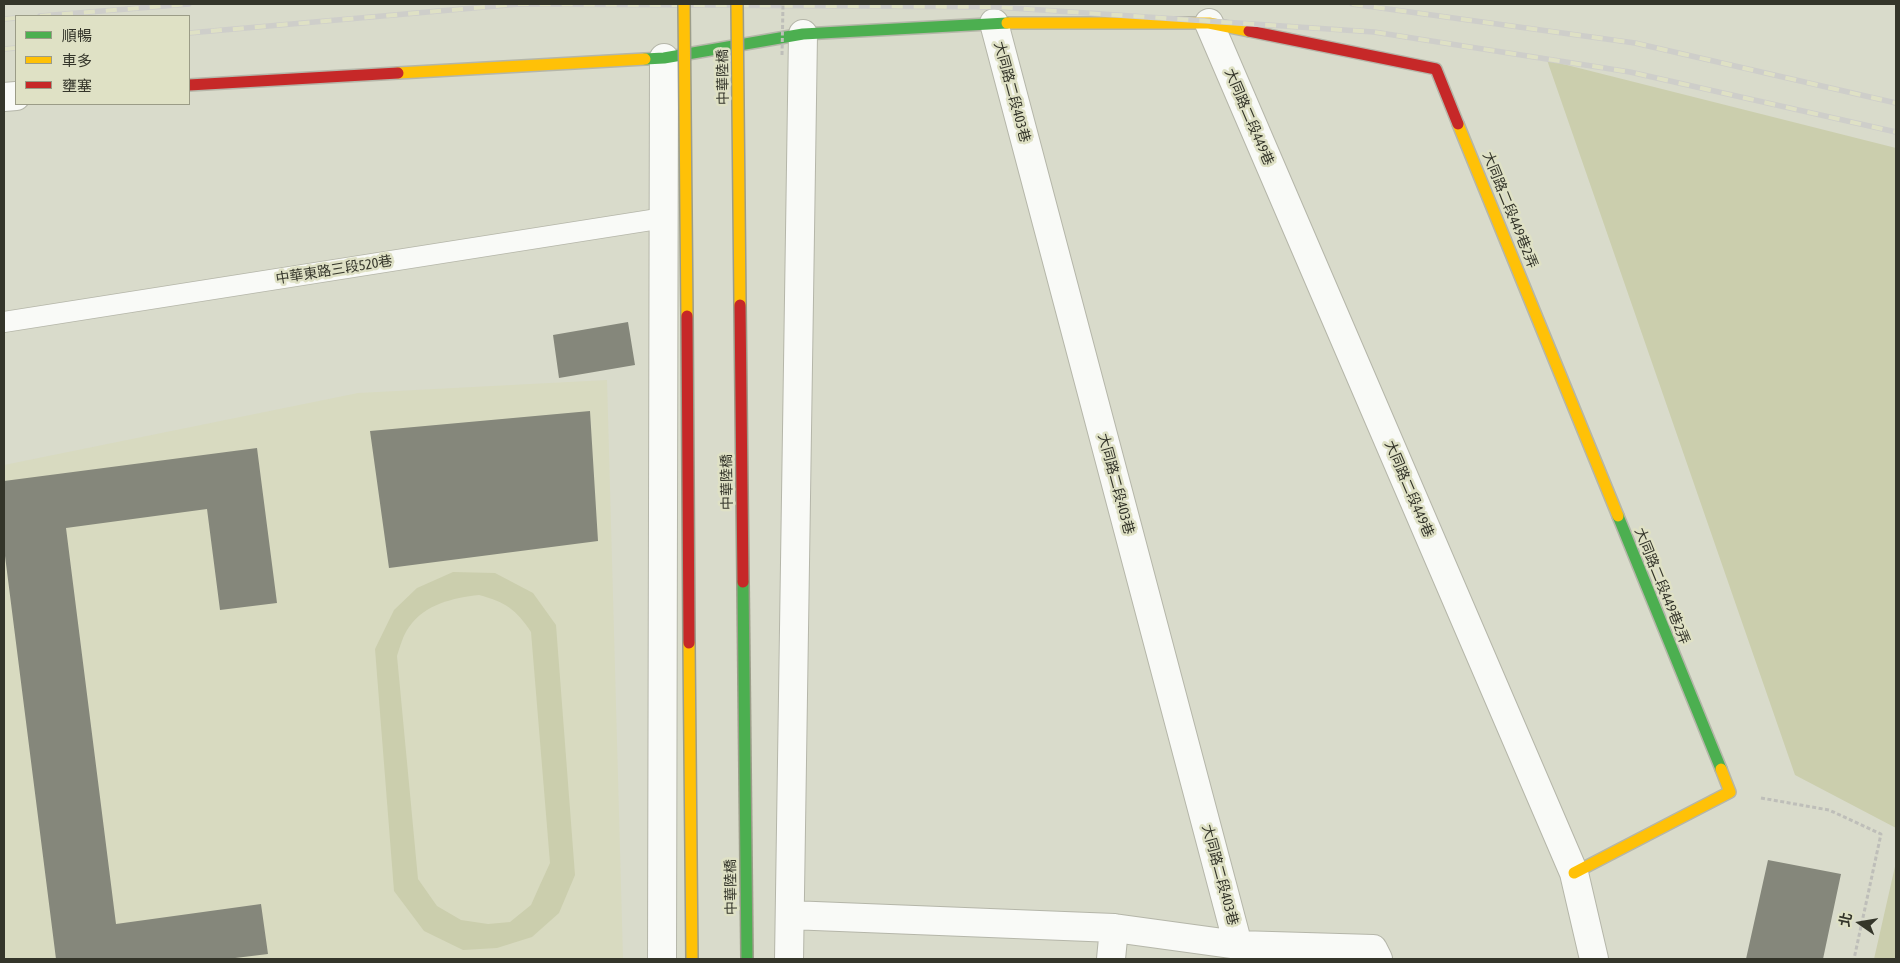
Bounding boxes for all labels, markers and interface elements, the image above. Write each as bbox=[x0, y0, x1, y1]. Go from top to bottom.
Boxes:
legend bbox=[15, 15, 190, 105]
text: 順暢 bbox=[62, 27, 92, 44]
street label: 大同路二段403巷 bbox=[990, 40, 1034, 144]
street label: 中華陸橋 bbox=[714, 49, 732, 105]
text: 車多 bbox=[62, 52, 92, 69]
street label: 大同路二段449巷 bbox=[1221, 66, 1277, 168]
text: 壅塞 bbox=[62, 77, 92, 94]
street label: 大同路二段449巷2弄 bbox=[1479, 149, 1541, 271]
street label: 中華東路三段520巷 bbox=[275, 252, 393, 288]
street label: 大同路二段403巷 bbox=[1094, 432, 1138, 536]
street label: 大同路二段449巷 bbox=[1381, 438, 1437, 540]
street label: 中華陸橋 bbox=[718, 454, 736, 510]
street label: 大同路二段449巷2弄 bbox=[1631, 525, 1693, 647]
street label: 大同路二段403巷 bbox=[1198, 823, 1242, 927]
street label: 中華陸橋 bbox=[722, 859, 740, 915]
north arrow bbox=[1835, 898, 1885, 948]
text: 北 bbox=[1836, 911, 1855, 928]

